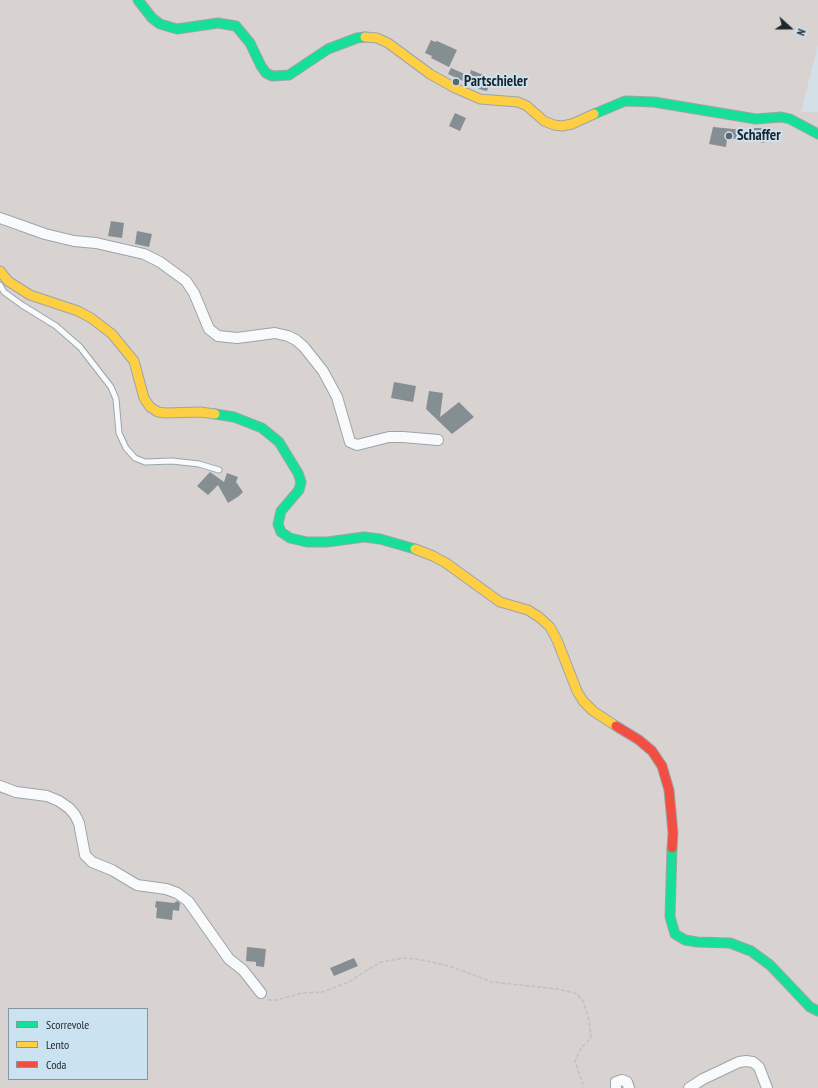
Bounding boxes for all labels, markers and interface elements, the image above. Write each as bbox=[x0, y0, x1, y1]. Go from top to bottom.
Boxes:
north arrow bbox=[770, 8, 810, 48]
text: N bbox=[794, 27, 809, 38]
place label: Partschieler bbox=[464, 73, 528, 91]
marker: Partschieler bbox=[451, 77, 461, 87]
place label: Schaffer bbox=[737, 127, 781, 145]
marker: Schaffer bbox=[724, 131, 734, 141]
legend bbox=[8, 1008, 148, 1080]
text: Scorrevole bbox=[46, 1017, 89, 1032]
text: Lento bbox=[46, 1037, 69, 1052]
text: Coda bbox=[46, 1057, 66, 1072]

